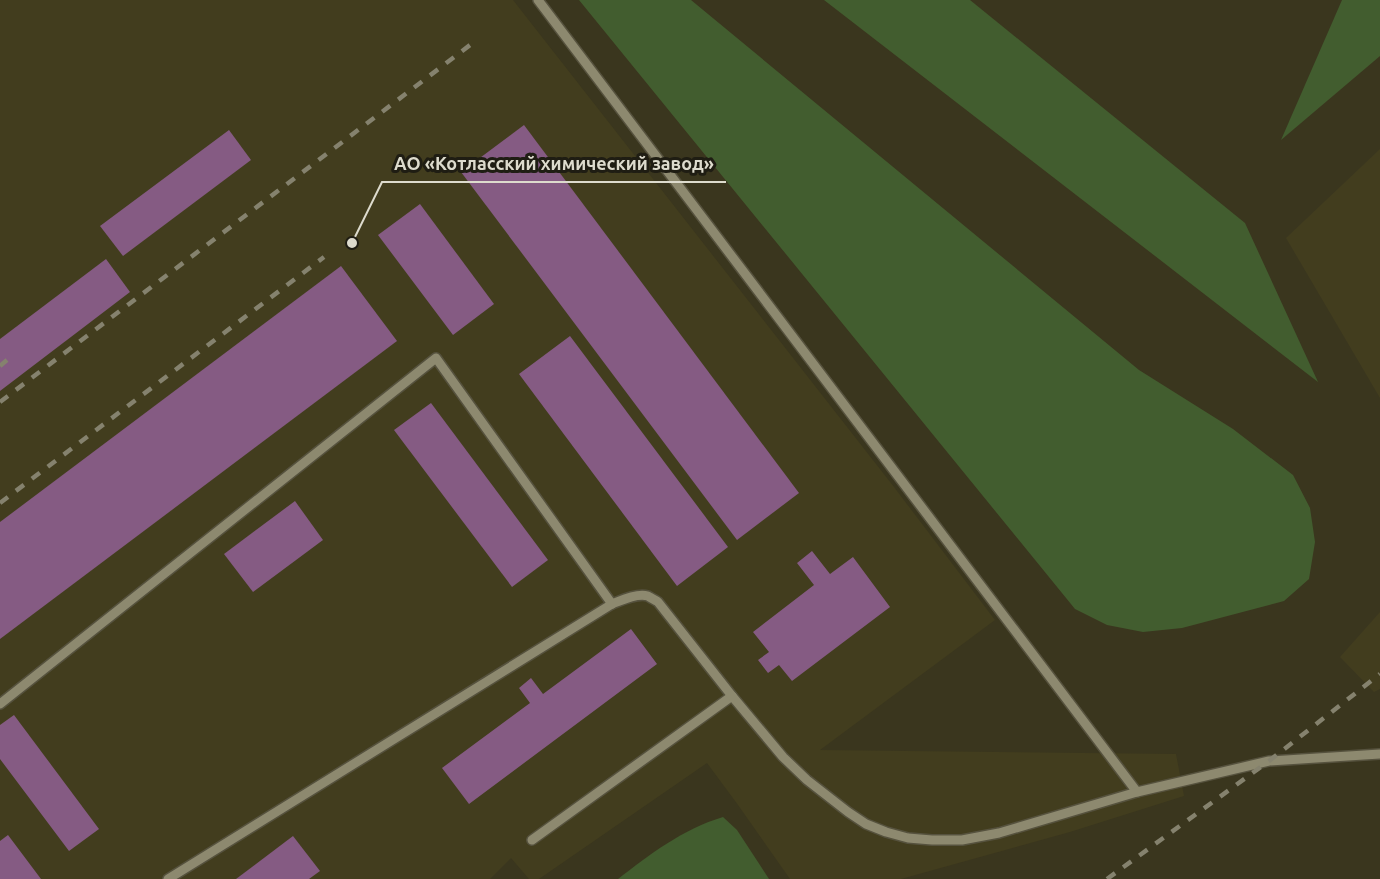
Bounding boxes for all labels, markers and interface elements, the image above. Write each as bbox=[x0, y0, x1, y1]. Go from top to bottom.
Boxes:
callout: АО «Котласский химический завод» bbox=[382, 146, 726, 182]
text: АО «Котласский химический завод» bbox=[394, 153, 714, 173]

